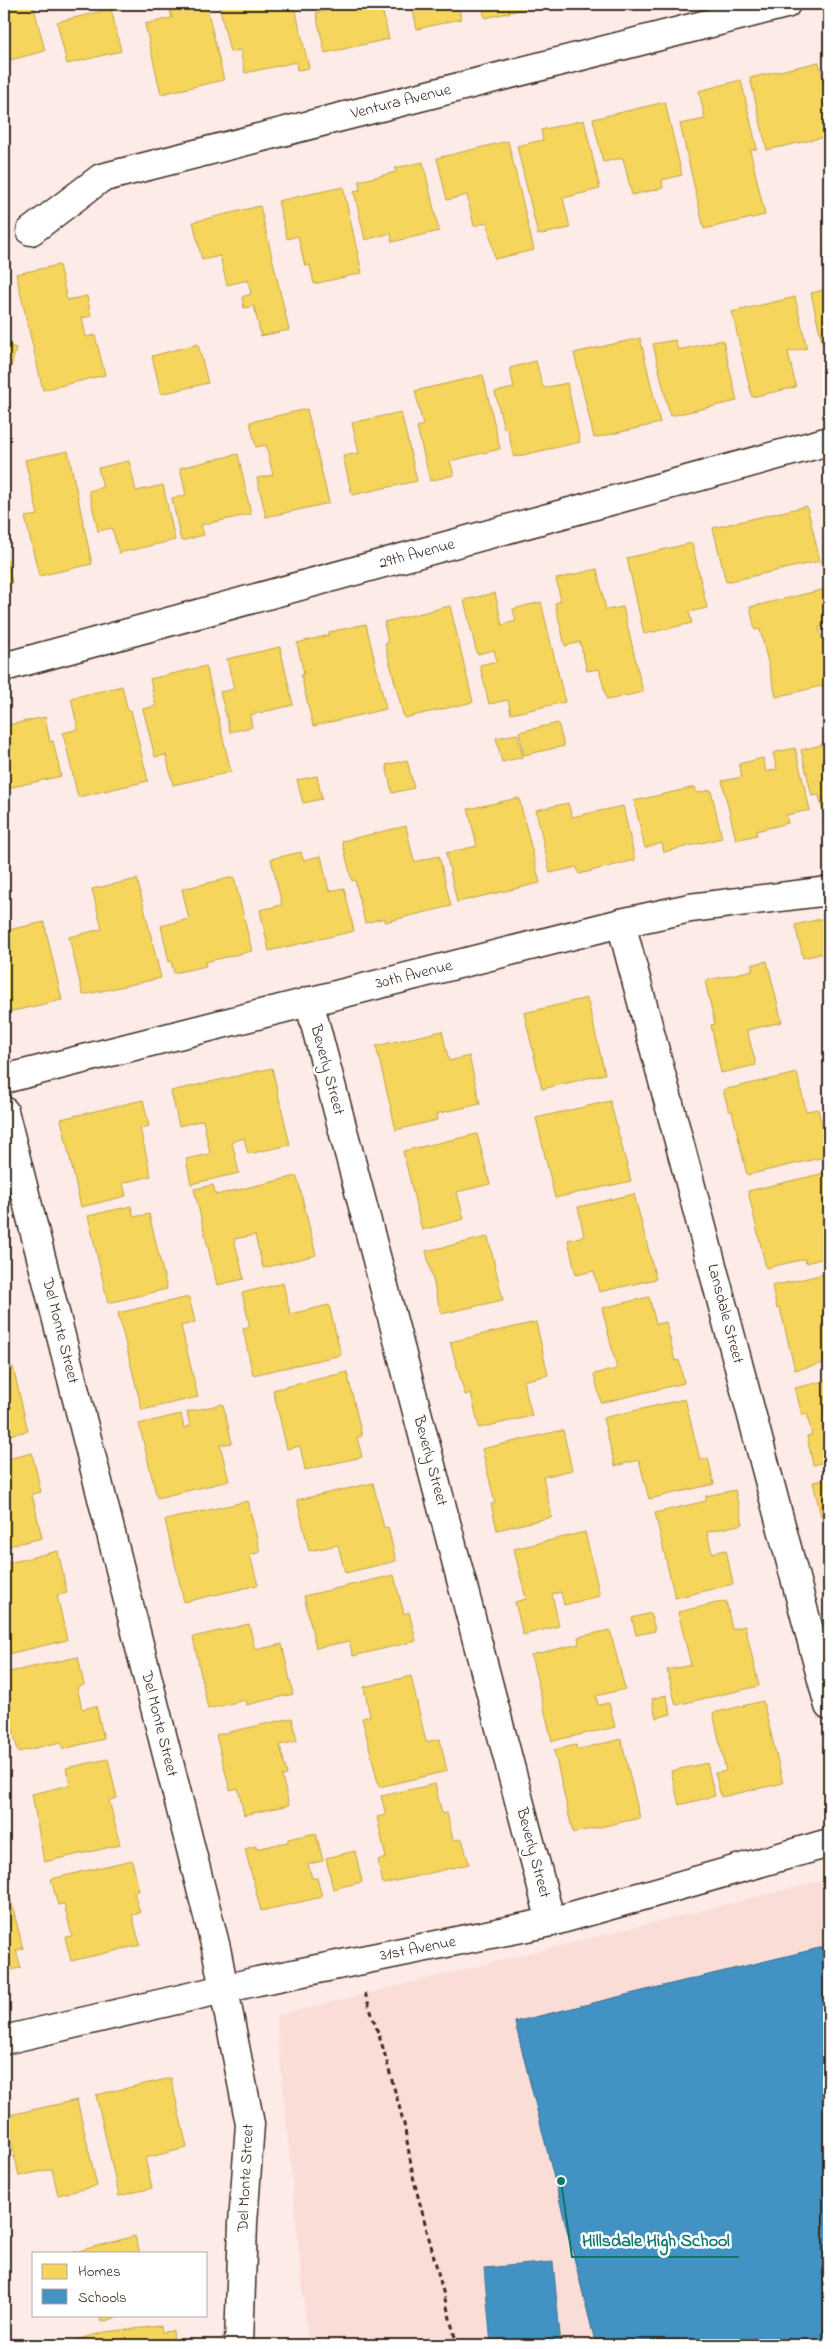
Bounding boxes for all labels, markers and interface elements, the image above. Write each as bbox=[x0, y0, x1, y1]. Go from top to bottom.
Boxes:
street label: Ventura Avenue bbox=[347, 78, 454, 126]
street label: 29th Avenue bbox=[376, 532, 458, 576]
street label: 30th Avenue bbox=[373, 954, 456, 996]
street label: Beverly Street bbox=[303, 1021, 351, 1118]
street label: Lansdale Street bbox=[700, 1261, 750, 1367]
street label: Del Monte Street bbox=[35, 1275, 85, 1387]
street label: Beverly Street bbox=[406, 1412, 454, 1509]
street label: Del Monte Street bbox=[134, 1668, 184, 1780]
street label: Beverly Street bbox=[509, 1804, 557, 1901]
street label: 31st Avenue bbox=[378, 1930, 459, 1968]
street label: Del Monte Street bbox=[231, 2123, 261, 2234]
callout: Hillsdale High School bbox=[572, 2224, 739, 2257]
text: Hillsdale High School bbox=[582, 2229, 730, 2256]
legend bbox=[32, 2252, 208, 2316]
text: Homes bbox=[78, 2261, 121, 2283]
text: Schools bbox=[78, 2287, 127, 2309]

